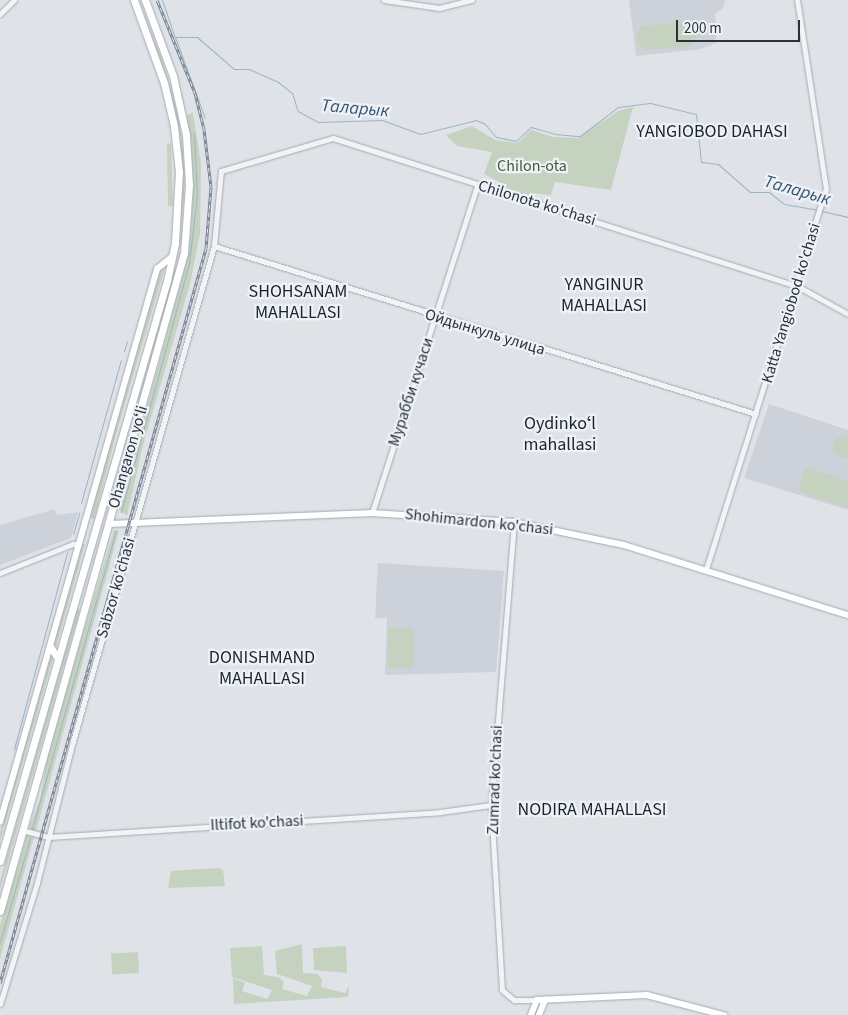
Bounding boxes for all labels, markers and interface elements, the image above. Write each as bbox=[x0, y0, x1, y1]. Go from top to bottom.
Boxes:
scale bar bbox=[678, 10, 802, 42]
text: 200 m bbox=[684, 18, 722, 39]
water label: Таларык bbox=[320, 95, 390, 123]
district label: YANGIOBOD DAHASI bbox=[626, 121, 798, 143]
park label: Chilon-ota bbox=[497, 156, 567, 176]
water label: Таларык bbox=[761, 171, 833, 211]
street label: Chilonota ko'chasi bbox=[476, 176, 598, 230]
street label: Katta Yangiobod ko'chasi bbox=[758, 221, 824, 385]
district label: YANGINUR MAHALLASI bbox=[555, 275, 653, 318]
district label: SHOHSANAM MAHALLASI bbox=[243, 282, 353, 324]
street label: Ойдынкуль улица bbox=[423, 305, 547, 359]
street label: Мурабби кучаси bbox=[384, 335, 438, 449]
street label: Ohangaron yoʻli bbox=[104, 403, 152, 511]
district label: Oydinkoʻl mahallasi bbox=[518, 414, 602, 456]
street label: Shohimardon ko'chasi bbox=[404, 505, 554, 539]
street label: Sabzor ko'chasi bbox=[93, 536, 139, 640]
district label: DONISHMAND MAHALLASI bbox=[203, 648, 321, 691]
street label: Zumrad ko'chasi bbox=[483, 725, 507, 835]
district label: NODIRA MAHALLASI bbox=[508, 799, 676, 821]
street label: Iltifot ko'chasi bbox=[210, 811, 304, 835]

